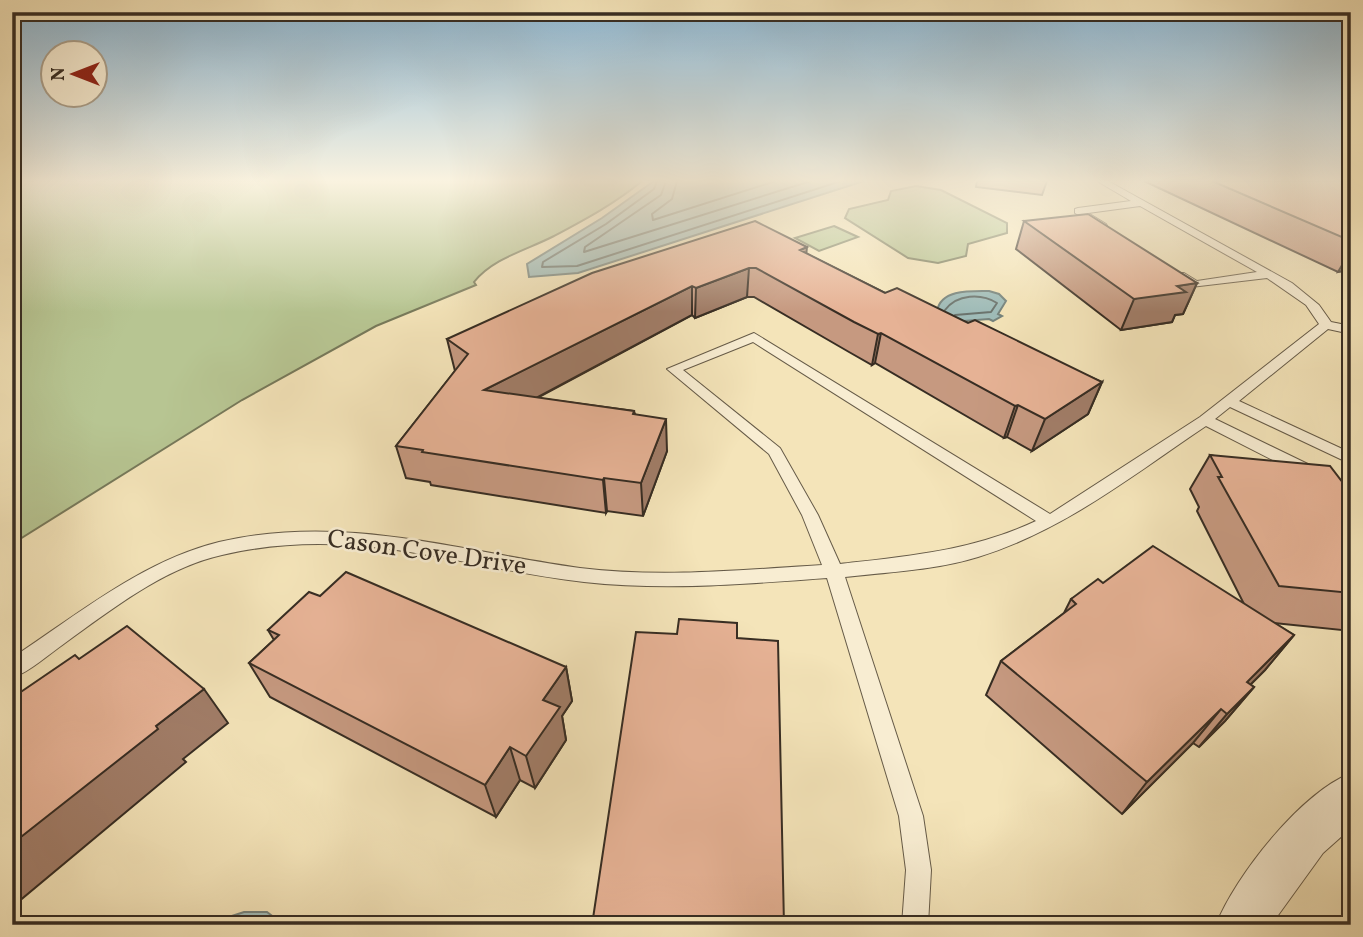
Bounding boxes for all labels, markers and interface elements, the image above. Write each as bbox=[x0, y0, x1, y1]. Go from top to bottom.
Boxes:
north arrow bbox=[38, 38, 108, 108]
text: N bbox=[46, 67, 72, 81]
street label: Cason Cove Drive bbox=[325, 521, 529, 585]

